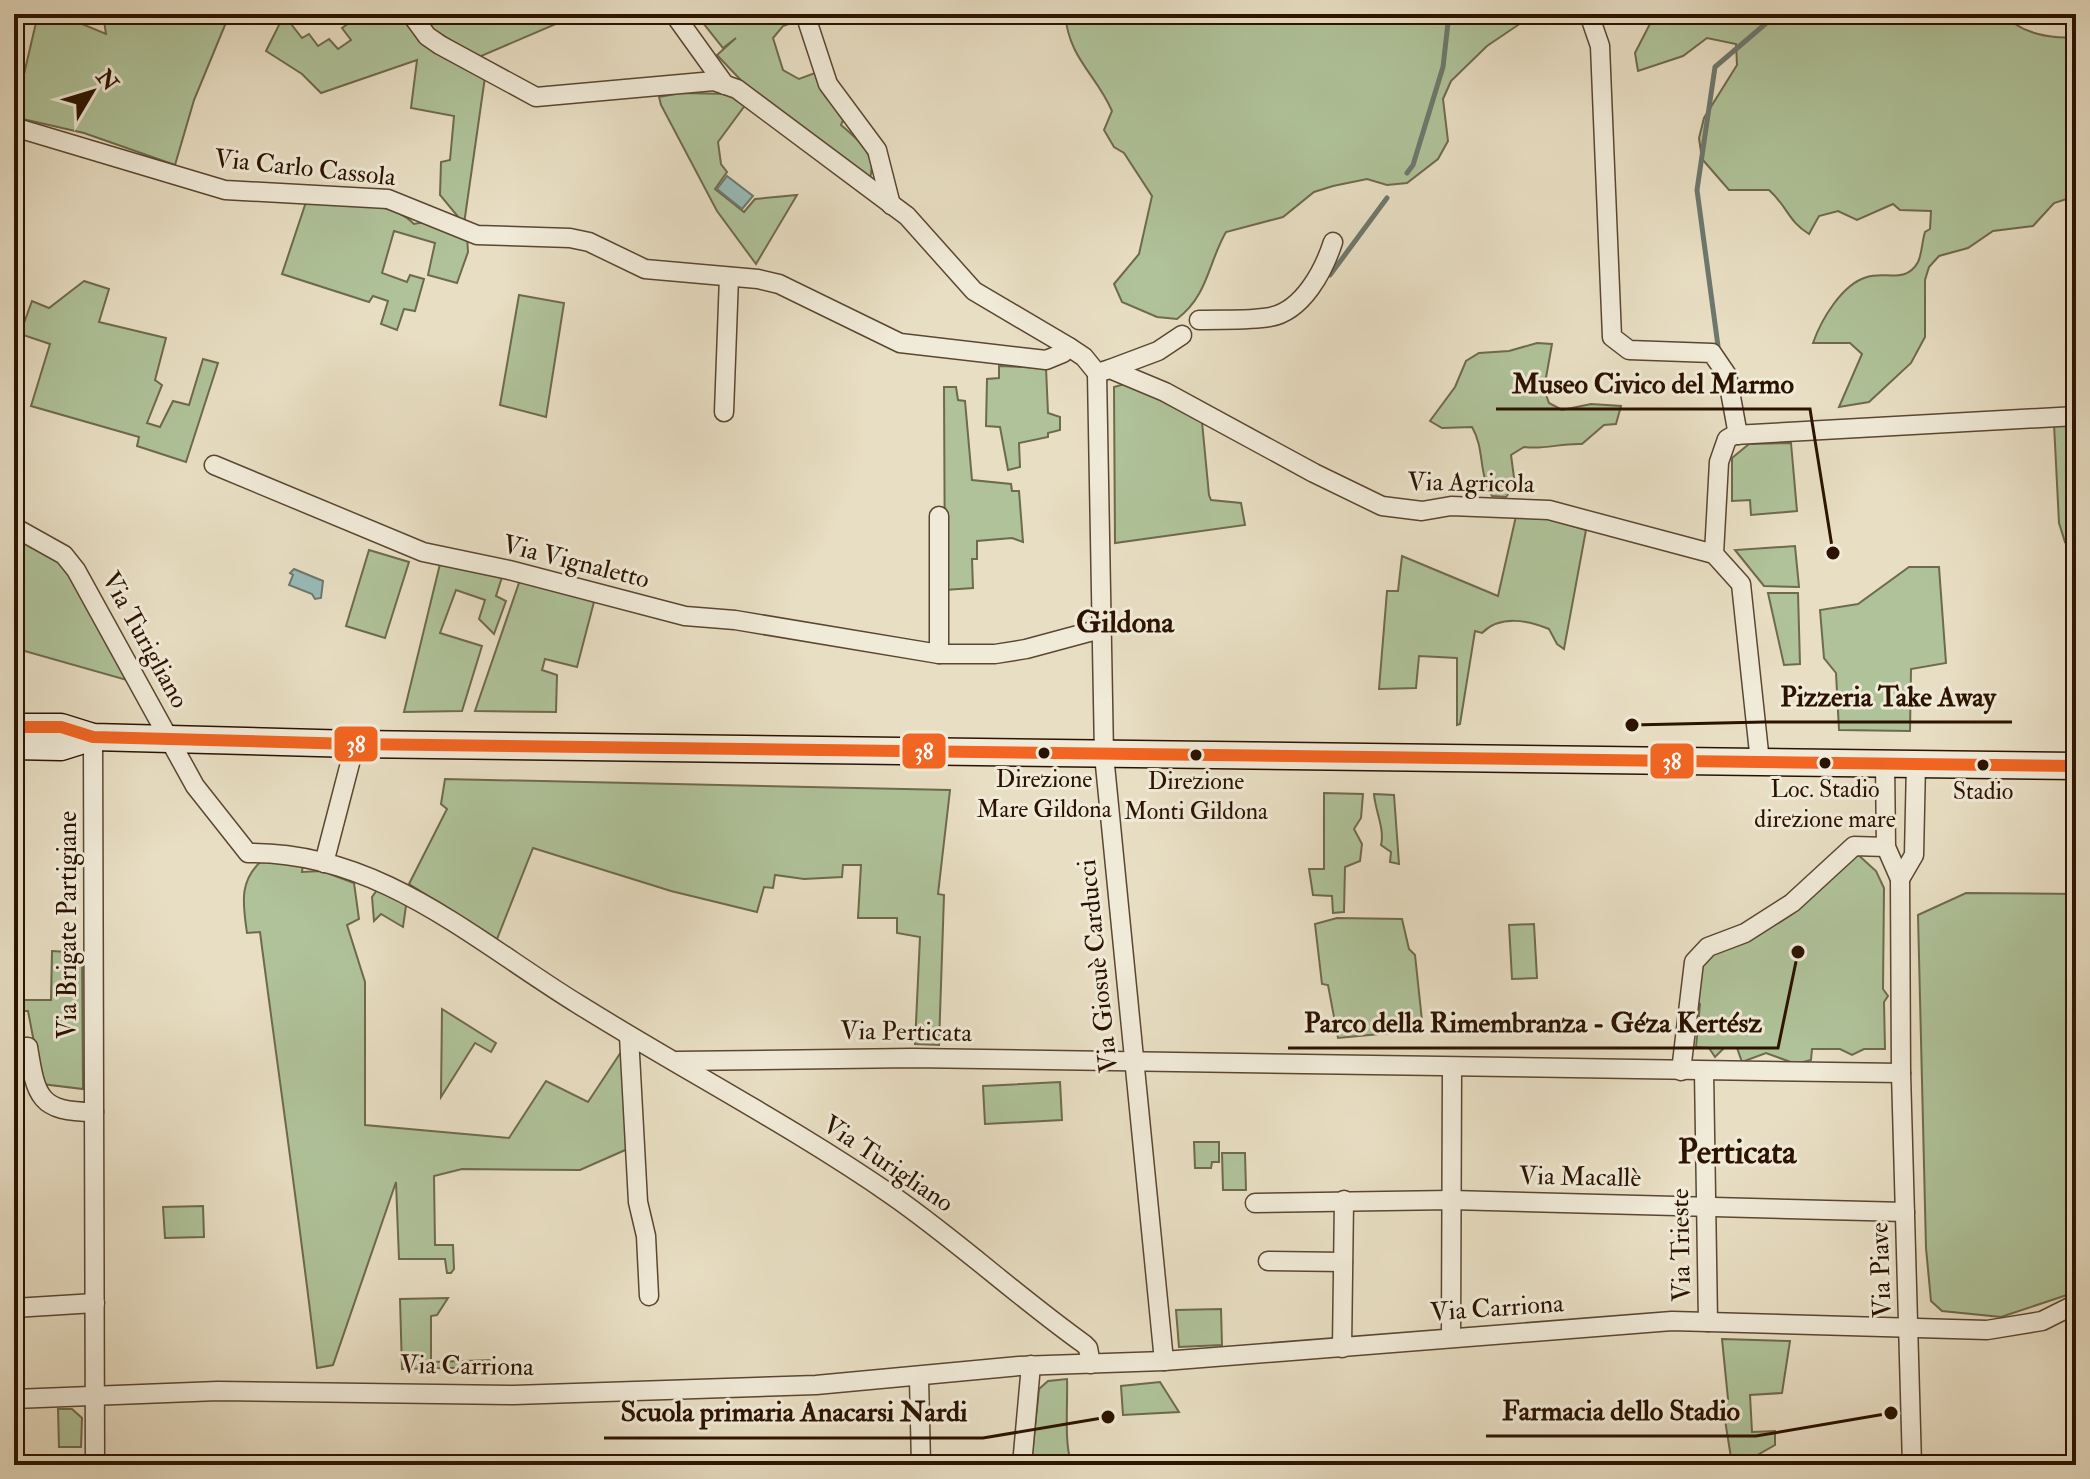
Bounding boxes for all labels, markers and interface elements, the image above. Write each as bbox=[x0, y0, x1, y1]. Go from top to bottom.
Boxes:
north arrow bbox=[52, 52, 132, 132]
text: N bbox=[89, 63, 124, 97]
street label: Via Carlo Cassola bbox=[213, 143, 398, 193]
callout: Museo Civico del Marmo bbox=[1496, 357, 1810, 409]
text: Museo Civico del Marmo bbox=[1511, 367, 1794, 402]
street label: Via Agricola bbox=[1407, 466, 1535, 500]
street label: Via Vignaletto bbox=[499, 528, 653, 596]
street label: Via Turigliano bbox=[94, 566, 196, 714]
district label: Gildona bbox=[1076, 604, 1176, 641]
callout: Pizzeria Take Away bbox=[1764, 670, 2012, 722]
text: Pizzeria Take Away bbox=[1780, 680, 1997, 715]
line badge: 38 bbox=[333, 725, 379, 763]
text: 38 bbox=[347, 731, 366, 759]
line badge: 38 bbox=[901, 732, 947, 770]
text: 38 bbox=[915, 738, 934, 766]
line badge: 38 bbox=[1649, 742, 1695, 780]
marker: Direzione Mare Gildona bbox=[1036, 745, 1052, 761]
marker: Direzione Monti Gildona bbox=[1188, 747, 1204, 763]
text: 38 bbox=[1663, 748, 1682, 776]
marker: Loc. Stadio direzione mare bbox=[1817, 755, 1833, 771]
marker: Stadio bbox=[1975, 757, 1991, 773]
place label: Direzione Mare Gildona bbox=[976, 764, 1113, 825]
place label: Direzione Monti Gildona bbox=[1124, 766, 1269, 827]
place label: Loc. Stadio direzione mare bbox=[1754, 774, 1896, 835]
place label: Stadio bbox=[1953, 776, 2013, 807]
street label: Via Brigate Partigiane bbox=[52, 811, 84, 1039]
street label: Via Giosuè Carducci bbox=[1071, 858, 1125, 1074]
callout: Parco della Rimembranza - Géza Kertész bbox=[1288, 996, 1778, 1048]
text: Parco della Rimembranza - Géza Kertész bbox=[1304, 1006, 1762, 1041]
street label: Via Perticata bbox=[840, 1015, 973, 1049]
street label: Via Turigliano bbox=[816, 1109, 960, 1219]
district label: Perticata bbox=[1678, 1131, 1797, 1174]
street label: Via Macallè bbox=[1519, 1160, 1642, 1194]
street label: Via Trieste bbox=[1664, 1188, 1698, 1302]
street label: Via Piave bbox=[1863, 1222, 1899, 1318]
street label: Via Carriona bbox=[1429, 1287, 1565, 1329]
street label: Via Carriona bbox=[400, 1349, 534, 1383]
callout: Farmacia dello Stadio bbox=[1486, 1384, 1756, 1436]
callout: Scuola primaria Anacarsi Nardi bbox=[604, 1386, 983, 1438]
text: Farmacia dello Stadio bbox=[1502, 1394, 1740, 1429]
text: Scuola primaria Anacarsi Nardi bbox=[621, 1395, 968, 1430]

